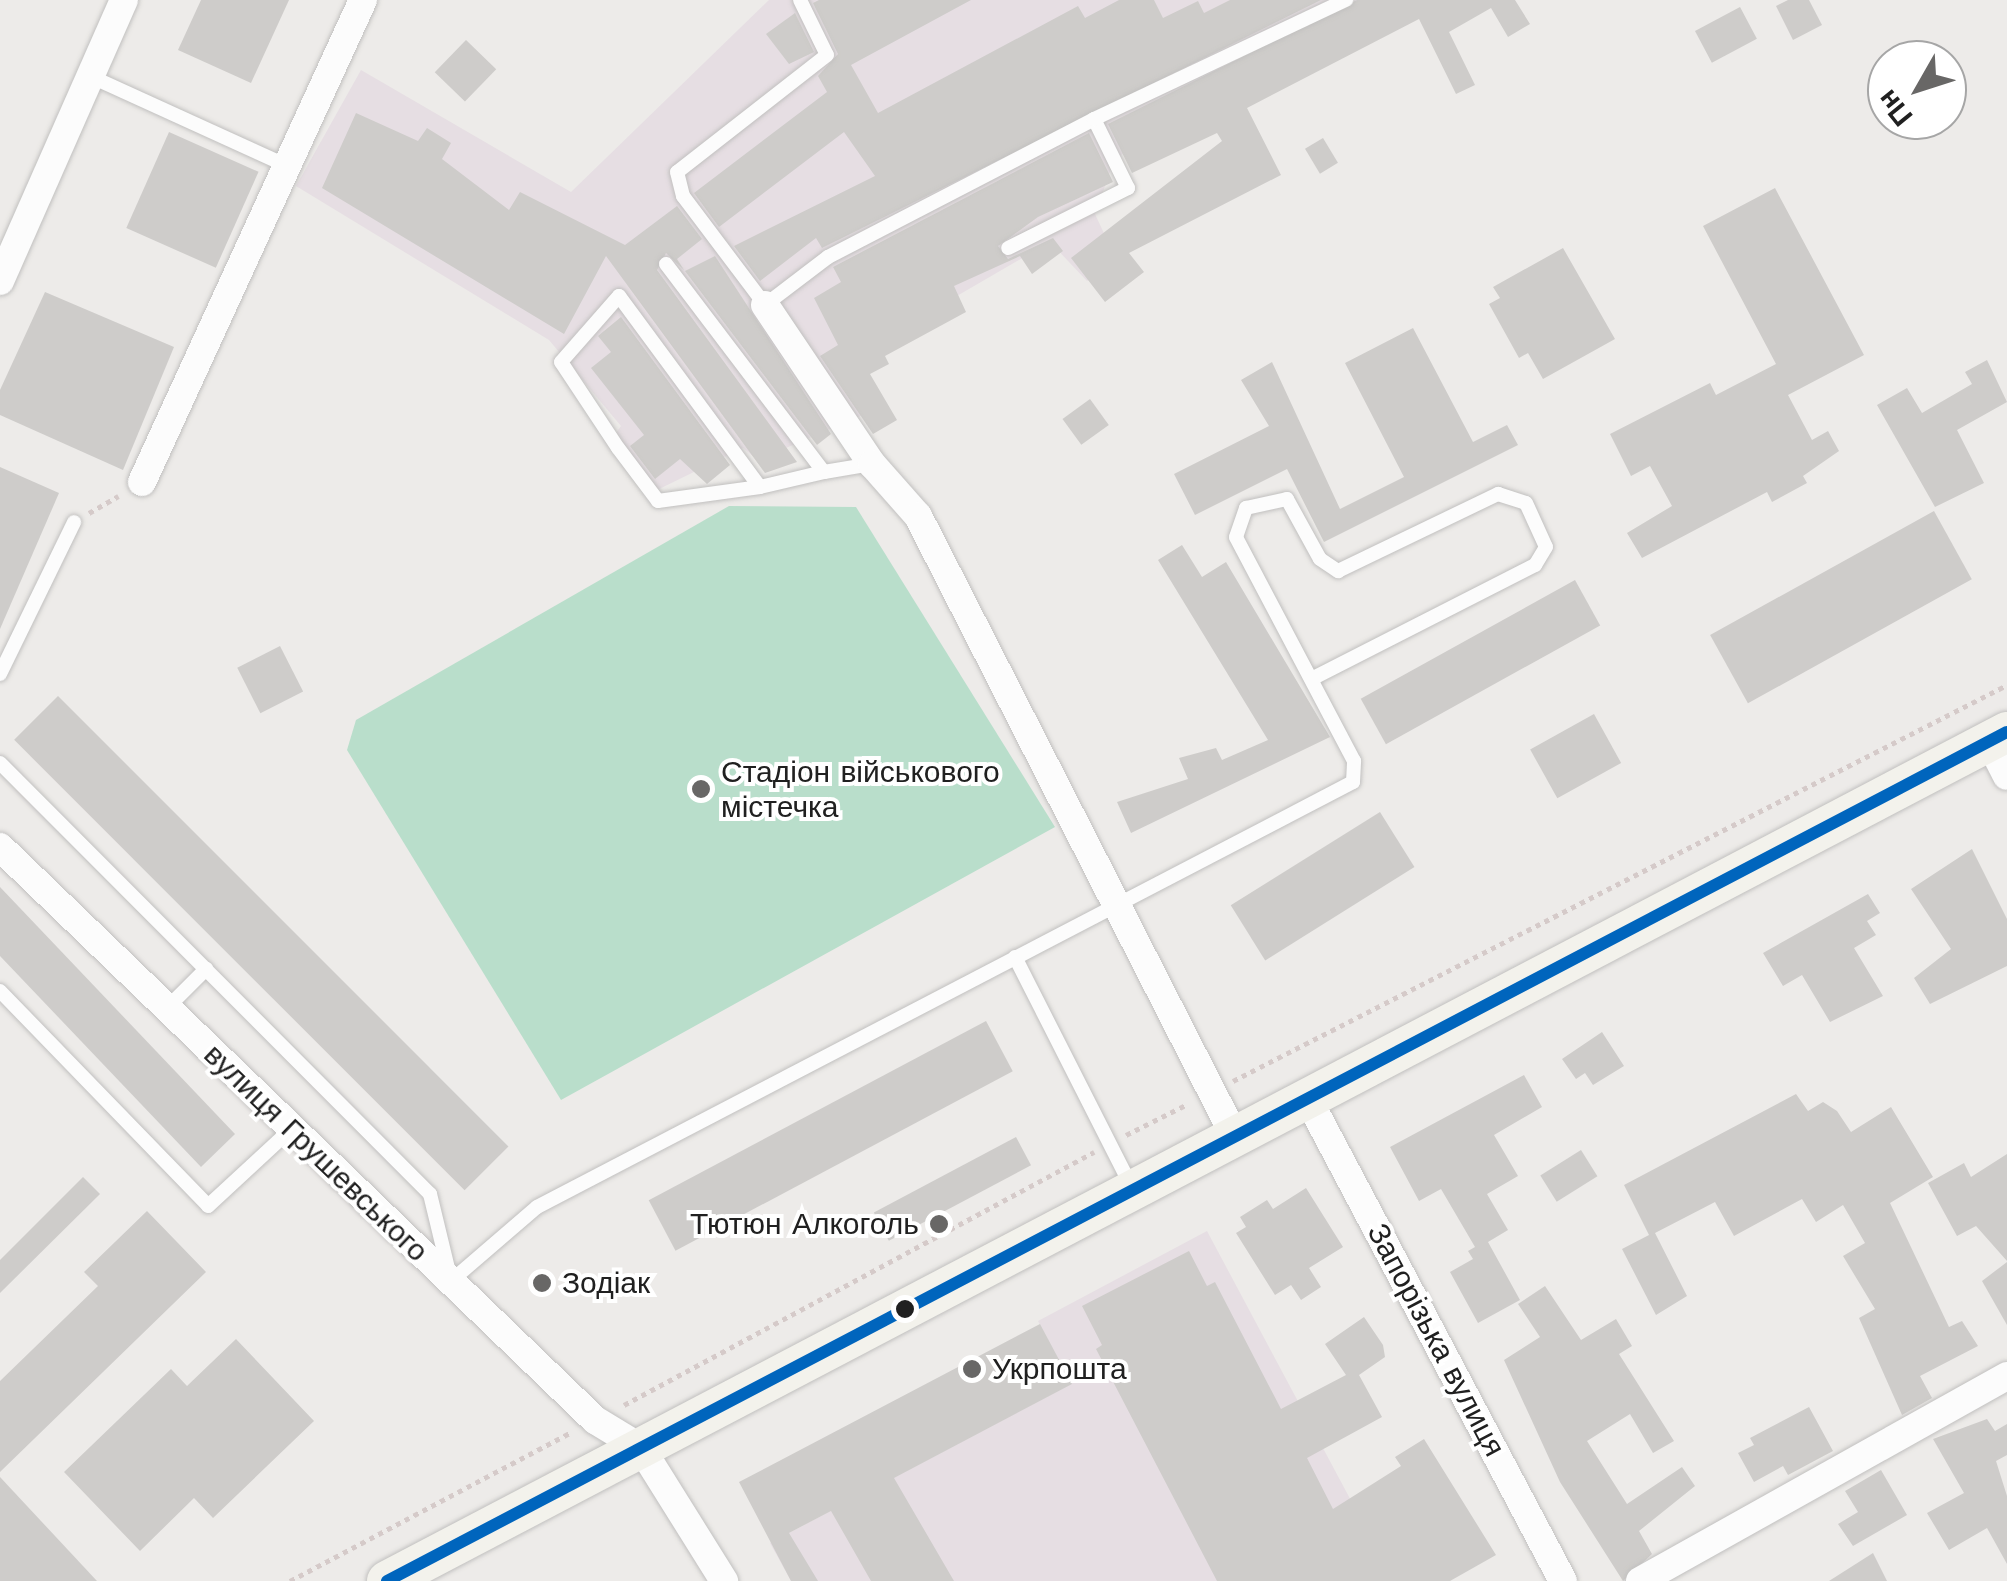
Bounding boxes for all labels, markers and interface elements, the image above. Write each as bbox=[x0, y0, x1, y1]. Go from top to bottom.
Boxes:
north arrow bbox=[1867, 40, 1967, 140]
text: Пн bbox=[1870, 83, 1919, 133]
place label: Стадіон військового містечка bbox=[721, 754, 1000, 824]
marker: Стадіон військового містечка bbox=[690, 778, 712, 800]
street label: вулиця Грушевського bbox=[196, 1037, 436, 1269]
place label: Тютюн Алкоголь bbox=[690, 1206, 919, 1242]
marker: Тютюн Алкоголь bbox=[928, 1213, 950, 1235]
street label: Запорізька вулиця bbox=[1359, 1217, 1513, 1463]
place label: Зодіак bbox=[562, 1265, 650, 1301]
marker: Зодіак bbox=[531, 1272, 553, 1294]
unlabelled marker bbox=[895, 1299, 915, 1319]
place label: Укрпошта bbox=[992, 1351, 1127, 1387]
marker: Укрпошта bbox=[961, 1358, 983, 1380]

